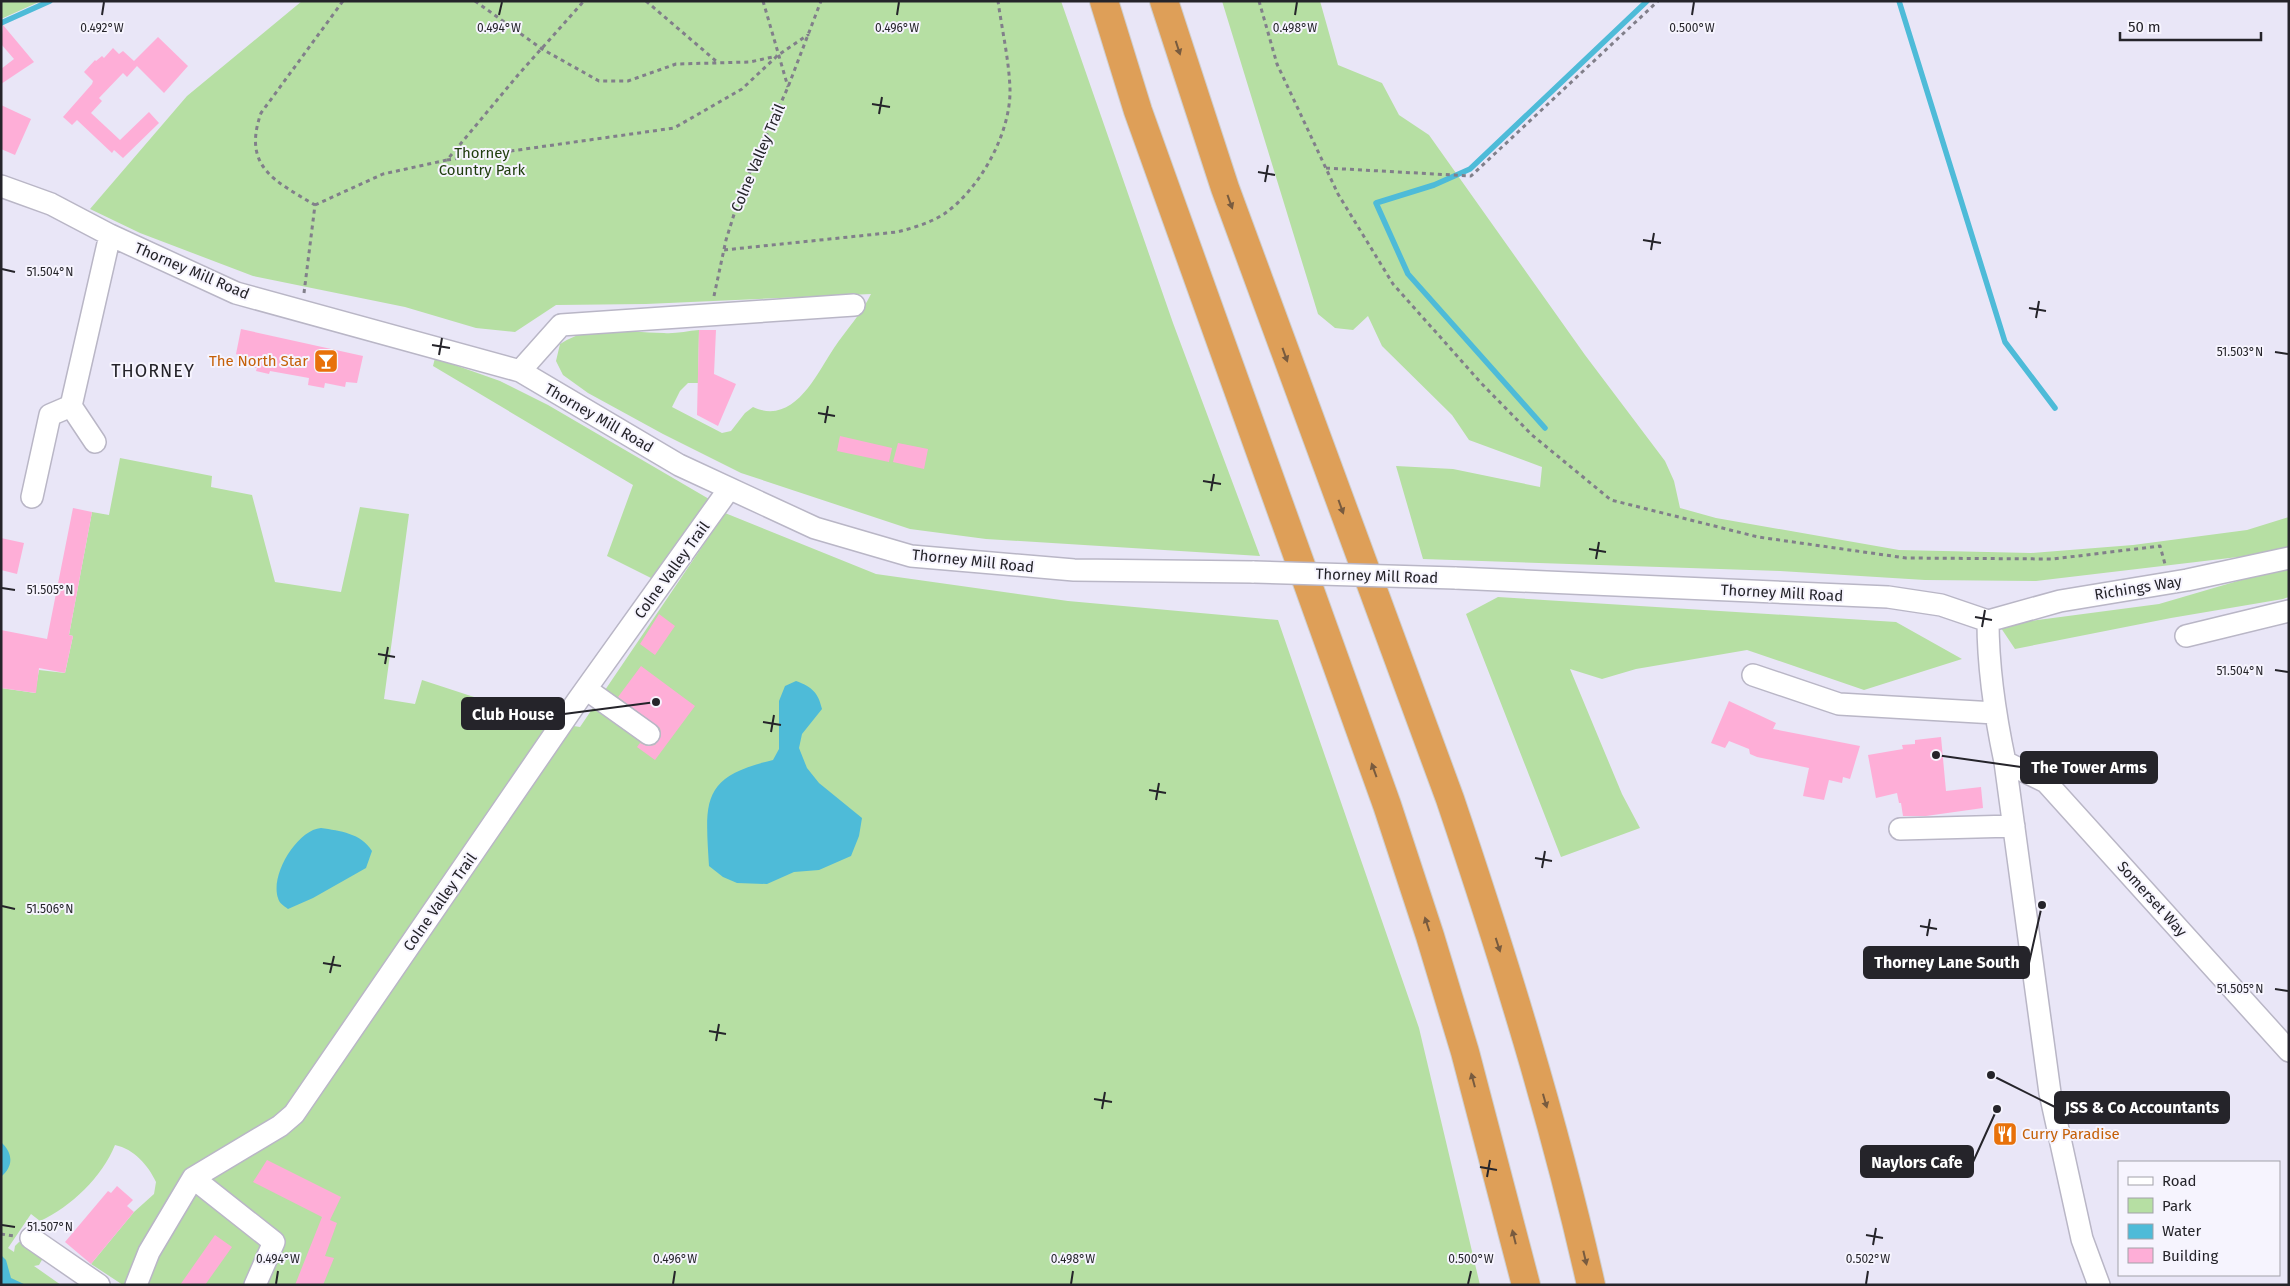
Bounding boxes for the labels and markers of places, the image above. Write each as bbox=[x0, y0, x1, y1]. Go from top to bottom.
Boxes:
bar icon: The North Star bbox=[313, 348, 339, 374]
place label: The North Star bbox=[209, 352, 308, 370]
callout: Club House bbox=[462, 698, 564, 729]
callout: The Tower Arms bbox=[2021, 752, 2157, 783]
callout: Thorney Lane South bbox=[1864, 947, 2029, 978]
callout: JSS & Co Accountants bbox=[2055, 1092, 2229, 1123]
restaurant icon: Curry Paradise bbox=[1992, 1121, 2018, 1147]
place label: Curry Paradise bbox=[2022, 1125, 2120, 1143]
callout: Naylors Cafe bbox=[1861, 1146, 1973, 1177]

